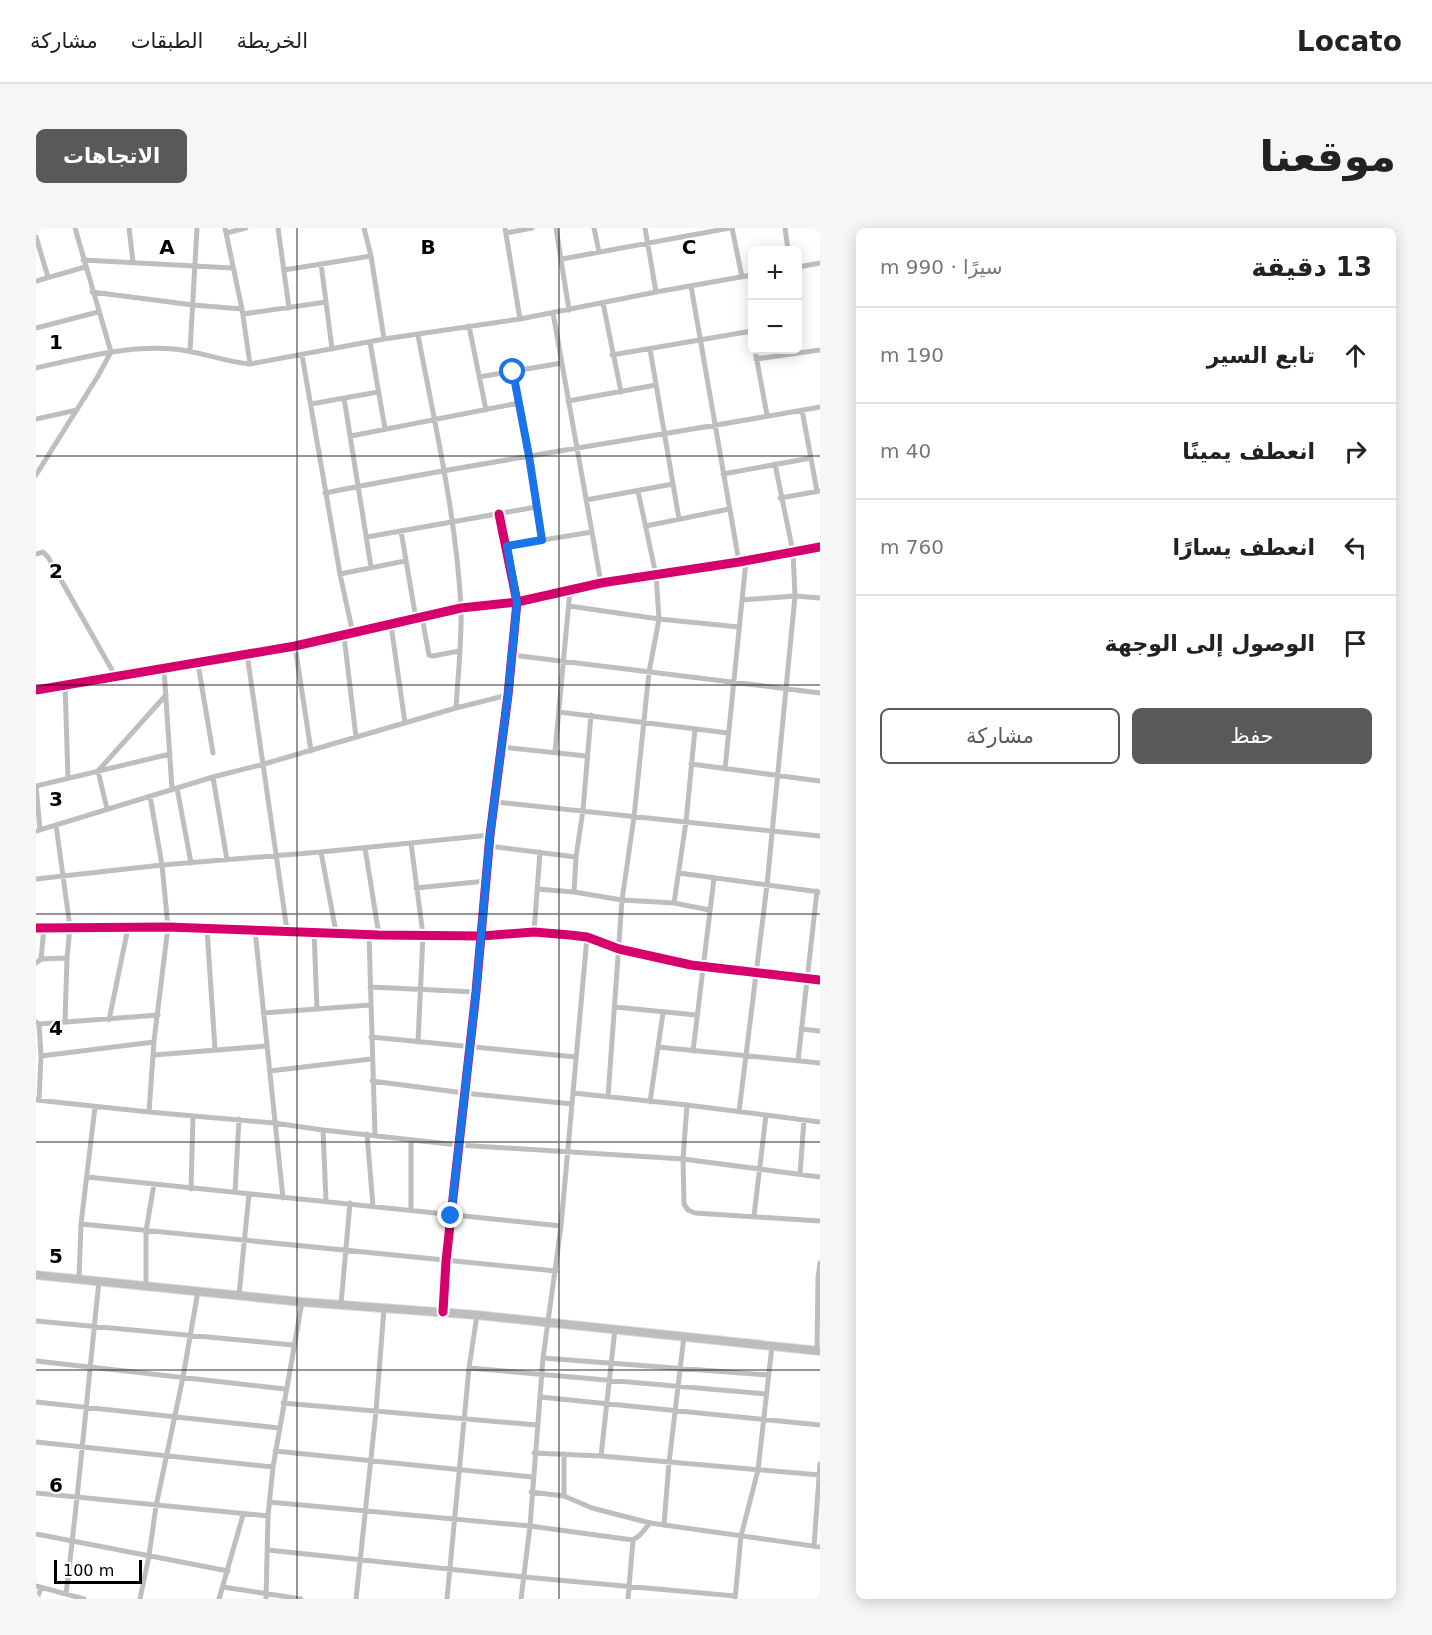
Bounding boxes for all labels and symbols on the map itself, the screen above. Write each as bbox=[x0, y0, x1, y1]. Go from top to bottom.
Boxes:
text: A bbox=[159, 235, 175, 259]
text: B bbox=[420, 235, 436, 259]
text: C bbox=[682, 235, 696, 259]
text: 1 bbox=[49, 330, 63, 354]
route start bbox=[499, 358, 525, 384]
text: 2 bbox=[49, 559, 63, 583]
text: 3 bbox=[49, 787, 63, 811]
text: 4 bbox=[49, 1016, 63, 1040]
route end bbox=[437, 1202, 463, 1228]
text: 5 bbox=[49, 1244, 63, 1268]
text: 6 bbox=[49, 1473, 63, 1497]
scale bar bbox=[54, 1557, 142, 1584]

